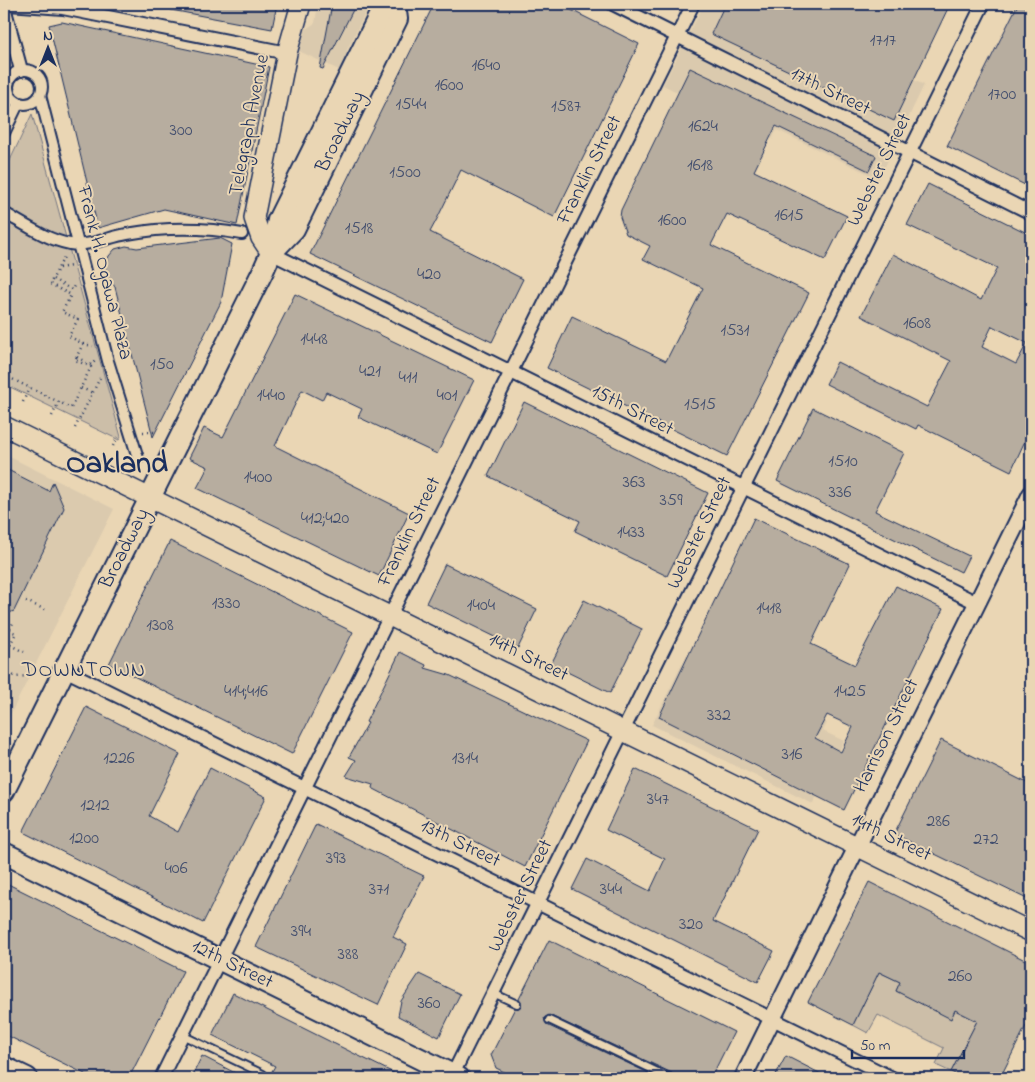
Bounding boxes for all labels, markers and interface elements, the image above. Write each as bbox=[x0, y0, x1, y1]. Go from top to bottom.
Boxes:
north arrow bbox=[22, 22, 72, 72]
text: N bbox=[43, 26, 53, 47]
house number: 1717 bbox=[870, 28, 897, 54]
street label: Telegraph Avenue bbox=[222, 52, 279, 198]
house number: 1640 bbox=[472, 53, 501, 79]
street label: 17th Street bbox=[785, 60, 875, 124]
house number: 1600 bbox=[434, 73, 464, 99]
house number: 1700 bbox=[988, 82, 1017, 108]
street label: Broadway bbox=[308, 86, 373, 178]
house number: 1544 bbox=[396, 92, 427, 118]
house number: 1587 bbox=[551, 94, 582, 120]
street label: Webster Street bbox=[840, 108, 920, 231]
street label: Franklin Street bbox=[550, 110, 630, 231]
house number: 1624 bbox=[688, 114, 719, 140]
house number: 300 bbox=[170, 118, 193, 144]
house number: 1618 bbox=[687, 153, 713, 179]
house number: 1500 bbox=[389, 160, 421, 186]
street label: Frank H. Ogawa Plaza bbox=[67, 182, 140, 363]
house number: 1615 bbox=[774, 203, 804, 229]
house number: 1600 bbox=[657, 208, 687, 234]
house number: 1518 bbox=[345, 216, 373, 242]
house number: 420 bbox=[417, 262, 441, 288]
house number: 1608 bbox=[903, 311, 931, 337]
house number: 1531 bbox=[720, 318, 750, 344]
house number: 1448 bbox=[300, 327, 328, 353]
house number: 150 bbox=[150, 352, 174, 378]
house number: 421 bbox=[359, 359, 381, 385]
house number: 411 bbox=[399, 365, 418, 391]
street label: 15th Street bbox=[586, 378, 679, 444]
house number: 1440 bbox=[257, 383, 285, 409]
house number: 401 bbox=[437, 383, 458, 409]
house number: 1515 bbox=[684, 392, 716, 418]
district label: Oakland bbox=[66, 443, 168, 487]
house number: 1510 bbox=[828, 449, 858, 475]
house number: 1400 bbox=[244, 465, 273, 491]
house number: 363 bbox=[623, 470, 645, 496]
street label: Webster Street bbox=[660, 471, 740, 594]
street label: Franklin Street bbox=[370, 472, 449, 593]
house number: 336 bbox=[829, 480, 851, 506]
house number: 359 bbox=[659, 488, 683, 514]
street label: Broadway bbox=[92, 504, 158, 595]
house number: 412;420 bbox=[301, 506, 349, 532]
house number: 1433 bbox=[617, 520, 645, 546]
house number: 1330 bbox=[212, 591, 240, 617]
house number: 1404 bbox=[467, 593, 496, 619]
house number: 1418 bbox=[756, 596, 782, 622]
house number: 1308 bbox=[146, 613, 174, 639]
street label: 14th Street bbox=[483, 626, 573, 690]
district label: DOWNTOWN bbox=[21, 656, 146, 686]
street label: Harrison Street bbox=[847, 674, 927, 798]
house number: 414;416 bbox=[224, 679, 268, 705]
house number: 1425 bbox=[834, 679, 866, 705]
house number: 332 bbox=[707, 703, 731, 729]
house number: 316 bbox=[781, 742, 803, 768]
house number: 1226 bbox=[103, 746, 135, 772]
house number: 1314 bbox=[452, 746, 479, 772]
house number: 347 bbox=[647, 787, 670, 813]
house number: 1212 bbox=[80, 793, 110, 819]
street label: 14th Street bbox=[846, 806, 936, 870]
house number: 286 bbox=[926, 809, 950, 835]
street label: 13th Street bbox=[415, 812, 505, 876]
house number: 1200 bbox=[69, 826, 99, 852]
house number: 272 bbox=[973, 827, 999, 853]
street label: Webster Street bbox=[481, 834, 561, 957]
house number: 393 bbox=[326, 846, 346, 872]
house number: 406 bbox=[164, 856, 188, 882]
house number: 371 bbox=[369, 877, 390, 903]
house number: 344 bbox=[600, 877, 623, 903]
house number: 320 bbox=[679, 912, 703, 938]
house number: 394 bbox=[291, 919, 312, 945]
street label: 12th Street bbox=[186, 933, 278, 997]
house number: 388 bbox=[338, 942, 359, 968]
house number: 260 bbox=[948, 964, 973, 990]
house number: 360 bbox=[417, 991, 441, 1017]
scale bar bbox=[852, 1027, 965, 1059]
text: 50 m bbox=[860, 1035, 891, 1057]

